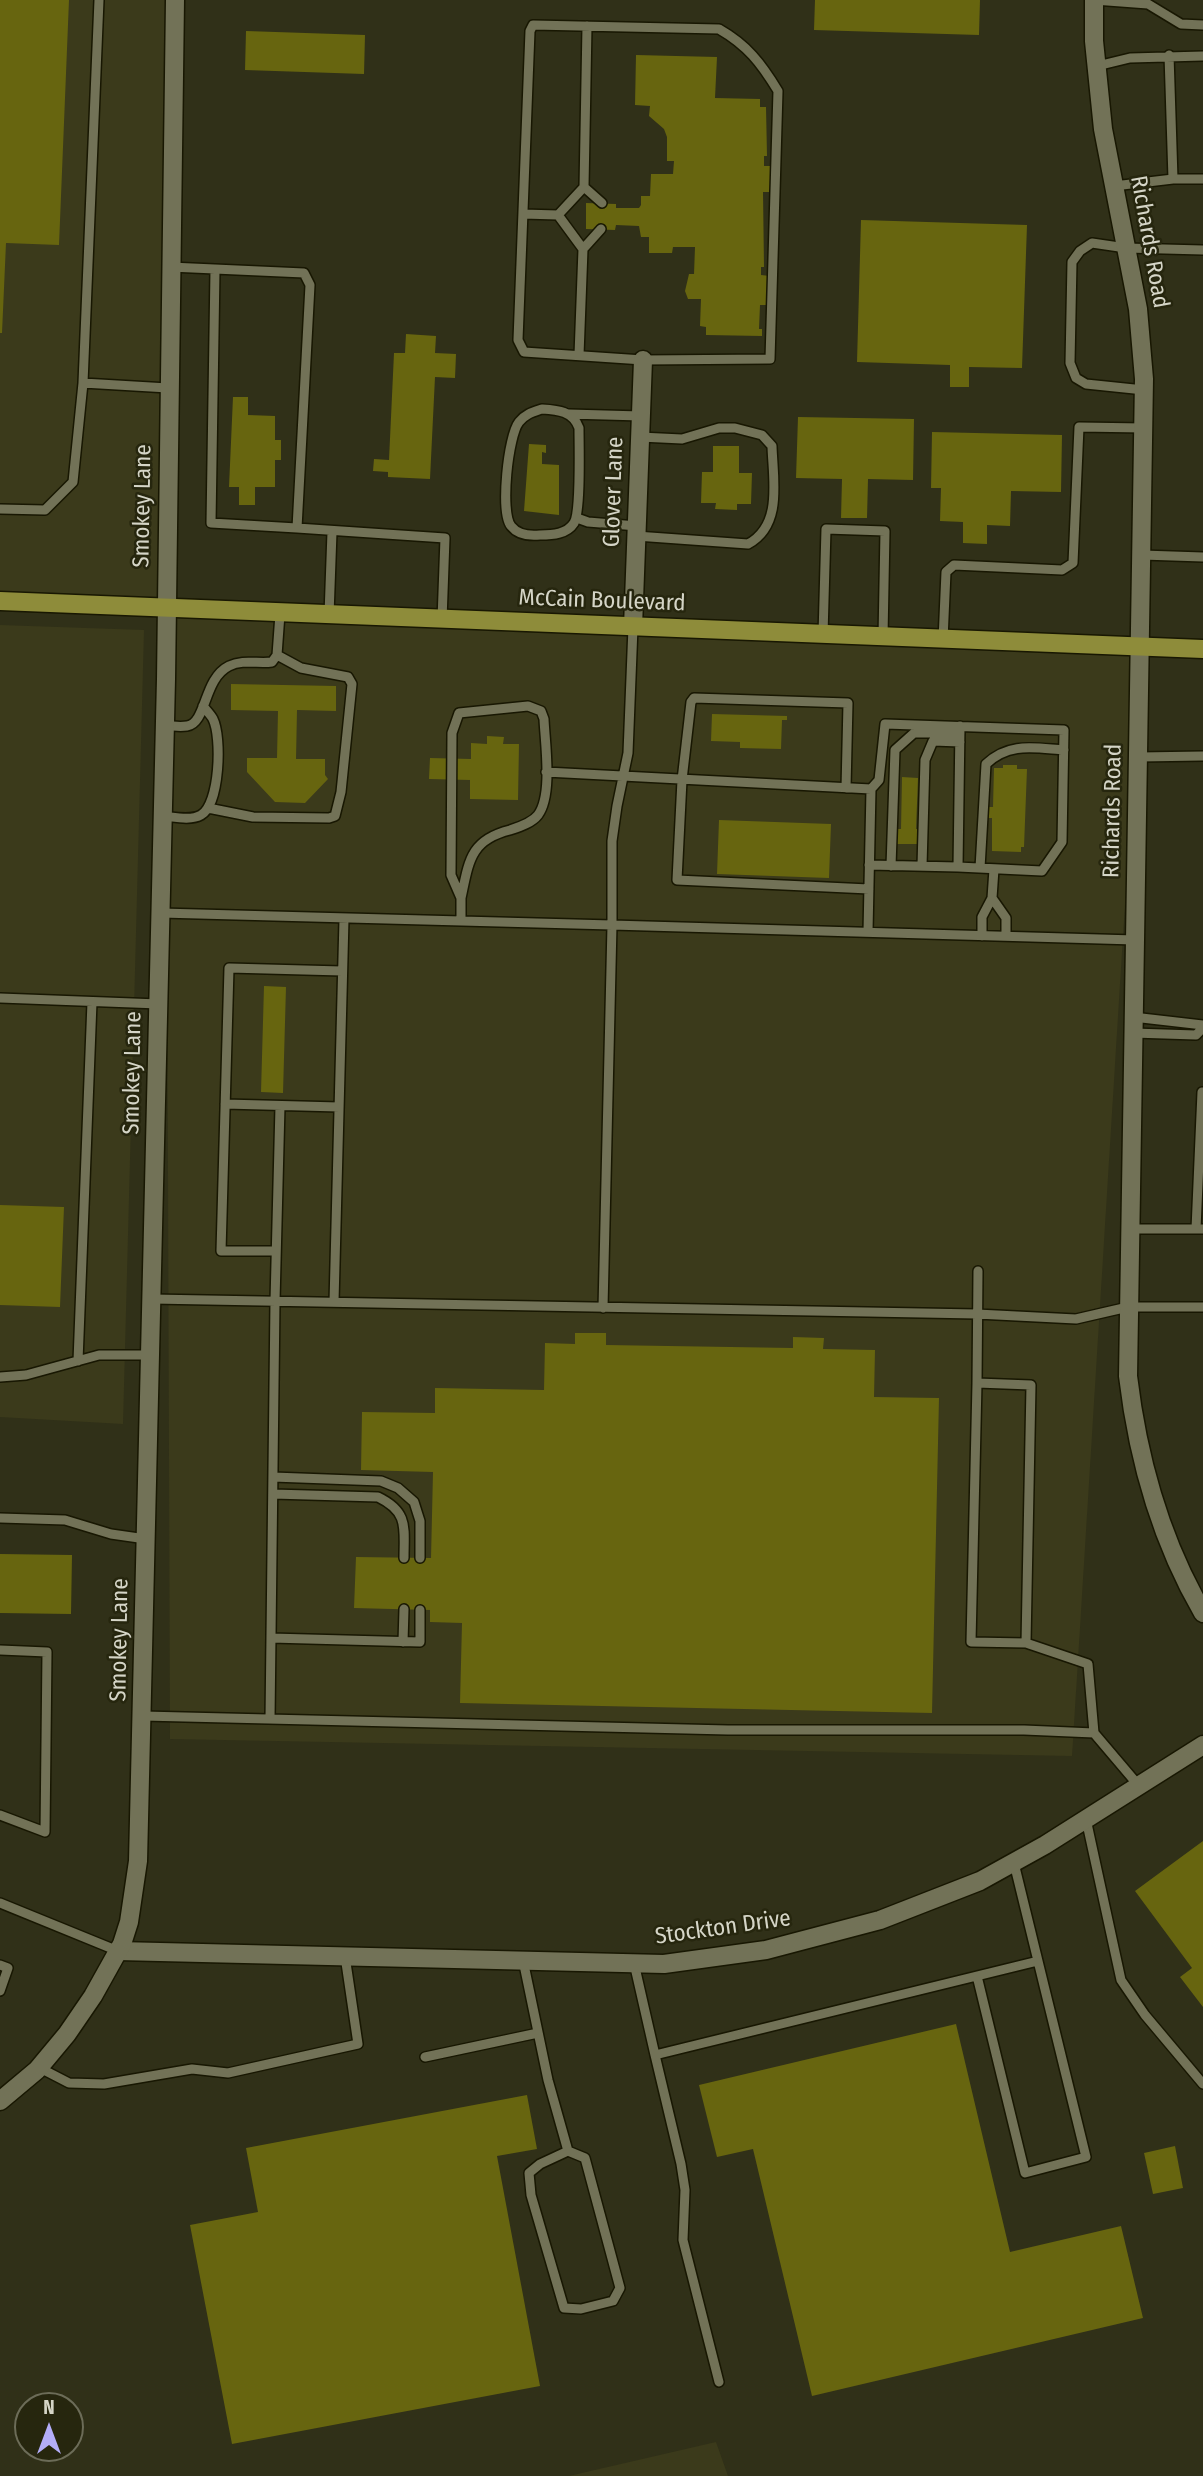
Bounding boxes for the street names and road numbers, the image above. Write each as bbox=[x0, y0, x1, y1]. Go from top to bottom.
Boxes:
street label: Richards Road bbox=[1124, 174, 1174, 310]
street label: Glover Lane bbox=[598, 436, 630, 548]
street label: Smokey Lane bbox=[128, 444, 158, 568]
street label: McCain Boulevard bbox=[518, 584, 686, 618]
street label: Richards Road bbox=[1098, 744, 1128, 878]
street label: Smokey Lane bbox=[118, 1011, 148, 1135]
street label: Smokey Lane bbox=[105, 1578, 135, 1702]
street label: Stockton Drive bbox=[653, 1905, 793, 1951]

